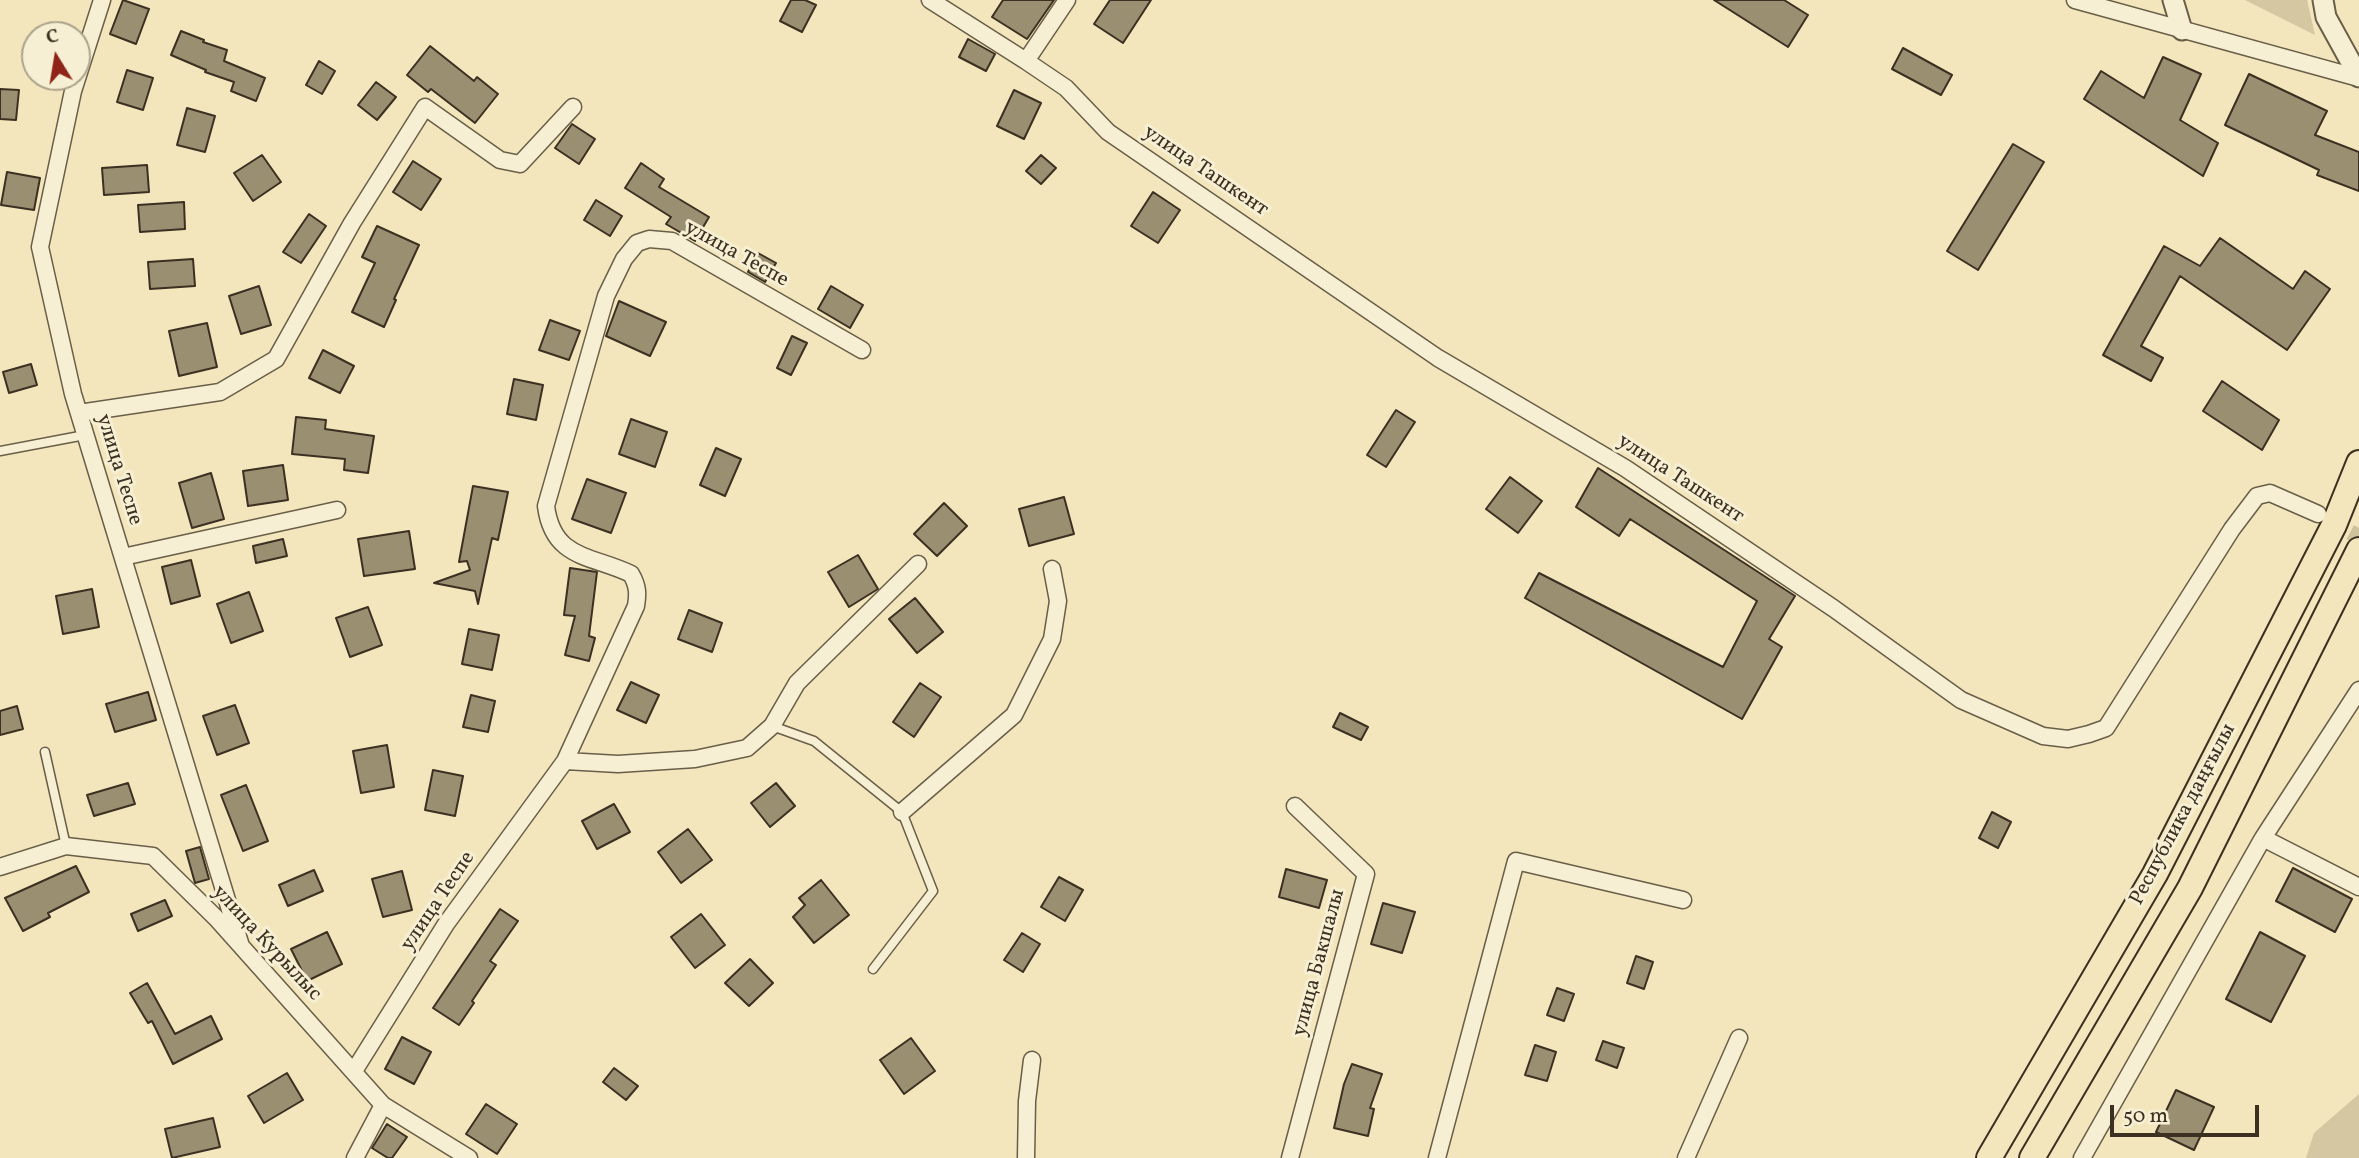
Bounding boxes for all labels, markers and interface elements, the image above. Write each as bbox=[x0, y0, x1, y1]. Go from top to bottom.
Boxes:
north arrow bbox=[21, 21, 91, 91]
text: С bbox=[44, 23, 61, 51]
street label: улица Ташкент bbox=[1138, 121, 1272, 223]
street label: улица Теспе bbox=[680, 216, 792, 294]
street label: улица Теспе bbox=[89, 411, 147, 529]
street label: улица Ташкент bbox=[1612, 430, 1748, 530]
street label: Республика даңғылы bbox=[2125, 720, 2243, 910]
street label: улица Теспе bbox=[396, 847, 482, 957]
street label: улица Курылыс bbox=[206, 881, 326, 1007]
street label: улица Бакшалы bbox=[1288, 887, 1352, 1039]
scale bar bbox=[2114, 1092, 2263, 1136]
text: 50 m bbox=[2123, 1102, 2168, 1131]

